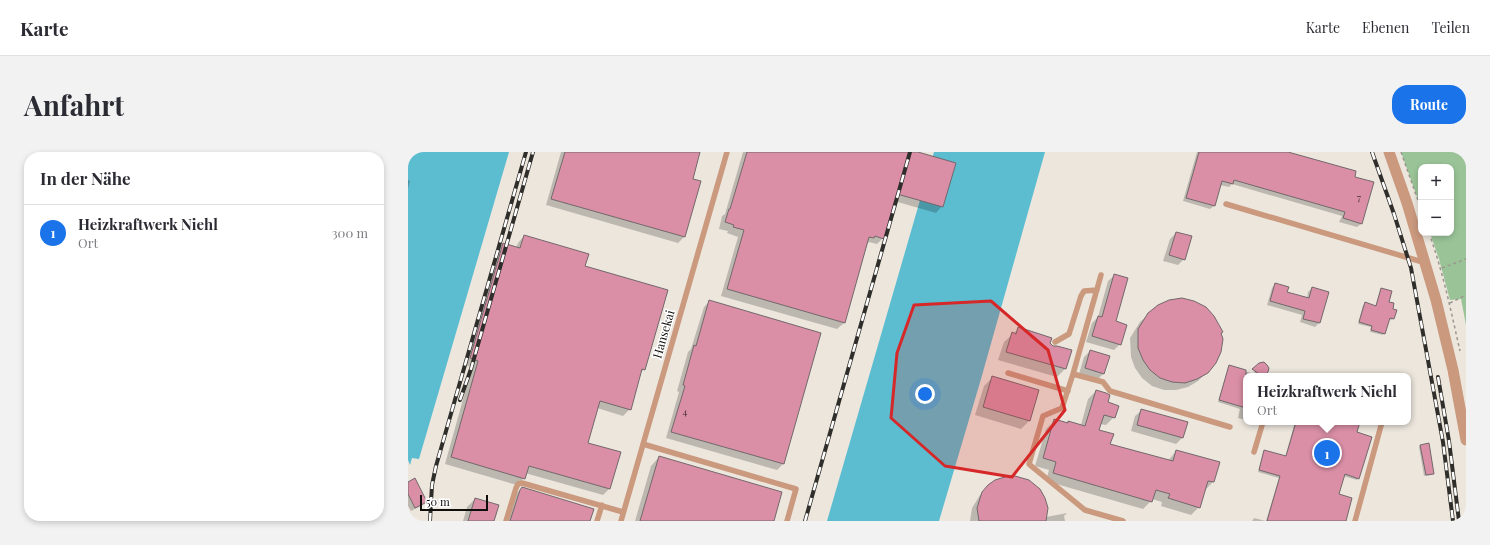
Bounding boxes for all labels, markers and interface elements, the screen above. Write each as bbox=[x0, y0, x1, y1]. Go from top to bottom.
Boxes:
text: Karte bbox=[20, 15, 68, 41]
text: Karte bbox=[1306, 18, 1340, 37]
text: Ebenen bbox=[1362, 18, 1409, 37]
text: Teilen bbox=[1431, 18, 1470, 37]
button: Route bbox=[1392, 85, 1466, 124]
text: Anfahrt bbox=[24, 86, 124, 123]
map controls bbox=[1418, 164, 1454, 236]
button: + bbox=[1418, 164, 1454, 200]
text: In der Nähe bbox=[40, 167, 131, 189]
house number: 7 bbox=[1357, 190, 1361, 204]
button: − bbox=[1418, 200, 1454, 236]
text: Heizkraftwerk Niehl bbox=[78, 214, 218, 234]
text: 1 bbox=[51, 224, 55, 241]
text: 300 m bbox=[332, 224, 368, 241]
text: Ort bbox=[78, 234, 98, 251]
street label: Hansekai bbox=[648, 308, 678, 360]
popup bbox=[1243, 373, 1411, 425]
text: Heizkraftwerk Niehl bbox=[1257, 381, 1397, 401]
your location bbox=[915, 384, 935, 404]
text: Ort bbox=[1257, 401, 1277, 418]
house number: 4 bbox=[683, 404, 688, 418]
pin: 1 bbox=[1314, 438, 1340, 468]
scale bar bbox=[420, 493, 488, 512]
text: 50 m bbox=[426, 494, 450, 509]

